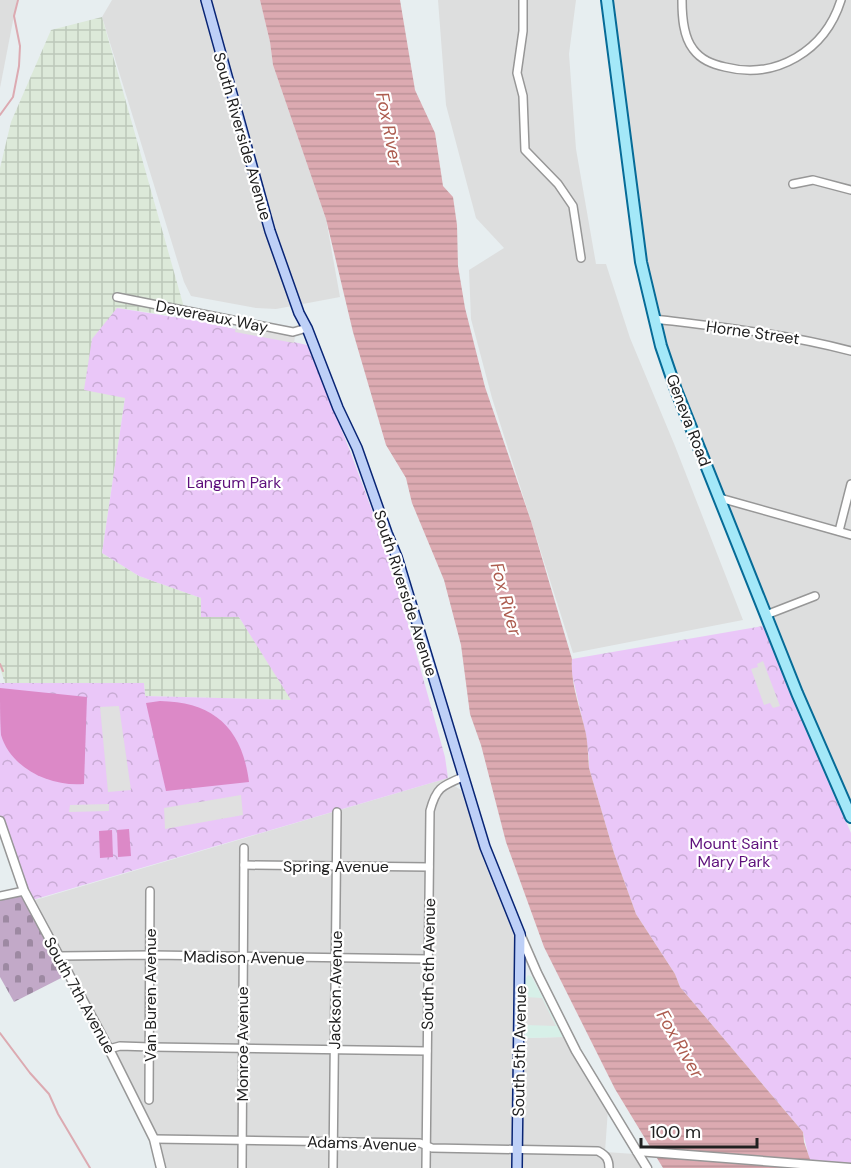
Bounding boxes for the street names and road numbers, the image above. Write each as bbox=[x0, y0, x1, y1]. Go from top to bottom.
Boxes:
street label: South Riverside Avenue bbox=[208, 50, 277, 223]
street label: Devereaux Way bbox=[154, 295, 270, 338]
street label: Horne Street bbox=[705, 316, 801, 349]
street label: Geneva Road bbox=[661, 371, 716, 469]
street label: South Riverside Avenue bbox=[369, 507, 442, 679]
street label: Spring Avenue bbox=[283, 856, 389, 877]
street label: South 6th Avenue bbox=[417, 898, 440, 1030]
street label: Van Buren Avenue bbox=[140, 928, 161, 1062]
street label: Jackson Avenue bbox=[324, 930, 347, 1050]
street label: South 7th Avenue bbox=[39, 933, 120, 1057]
street label: Madison Avenue bbox=[183, 946, 305, 969]
street label: South 5th Avenue bbox=[508, 985, 531, 1117]
street label: Monroe Avenue bbox=[232, 987, 253, 1101]
street label: Adams Avenue bbox=[307, 1131, 417, 1156]

